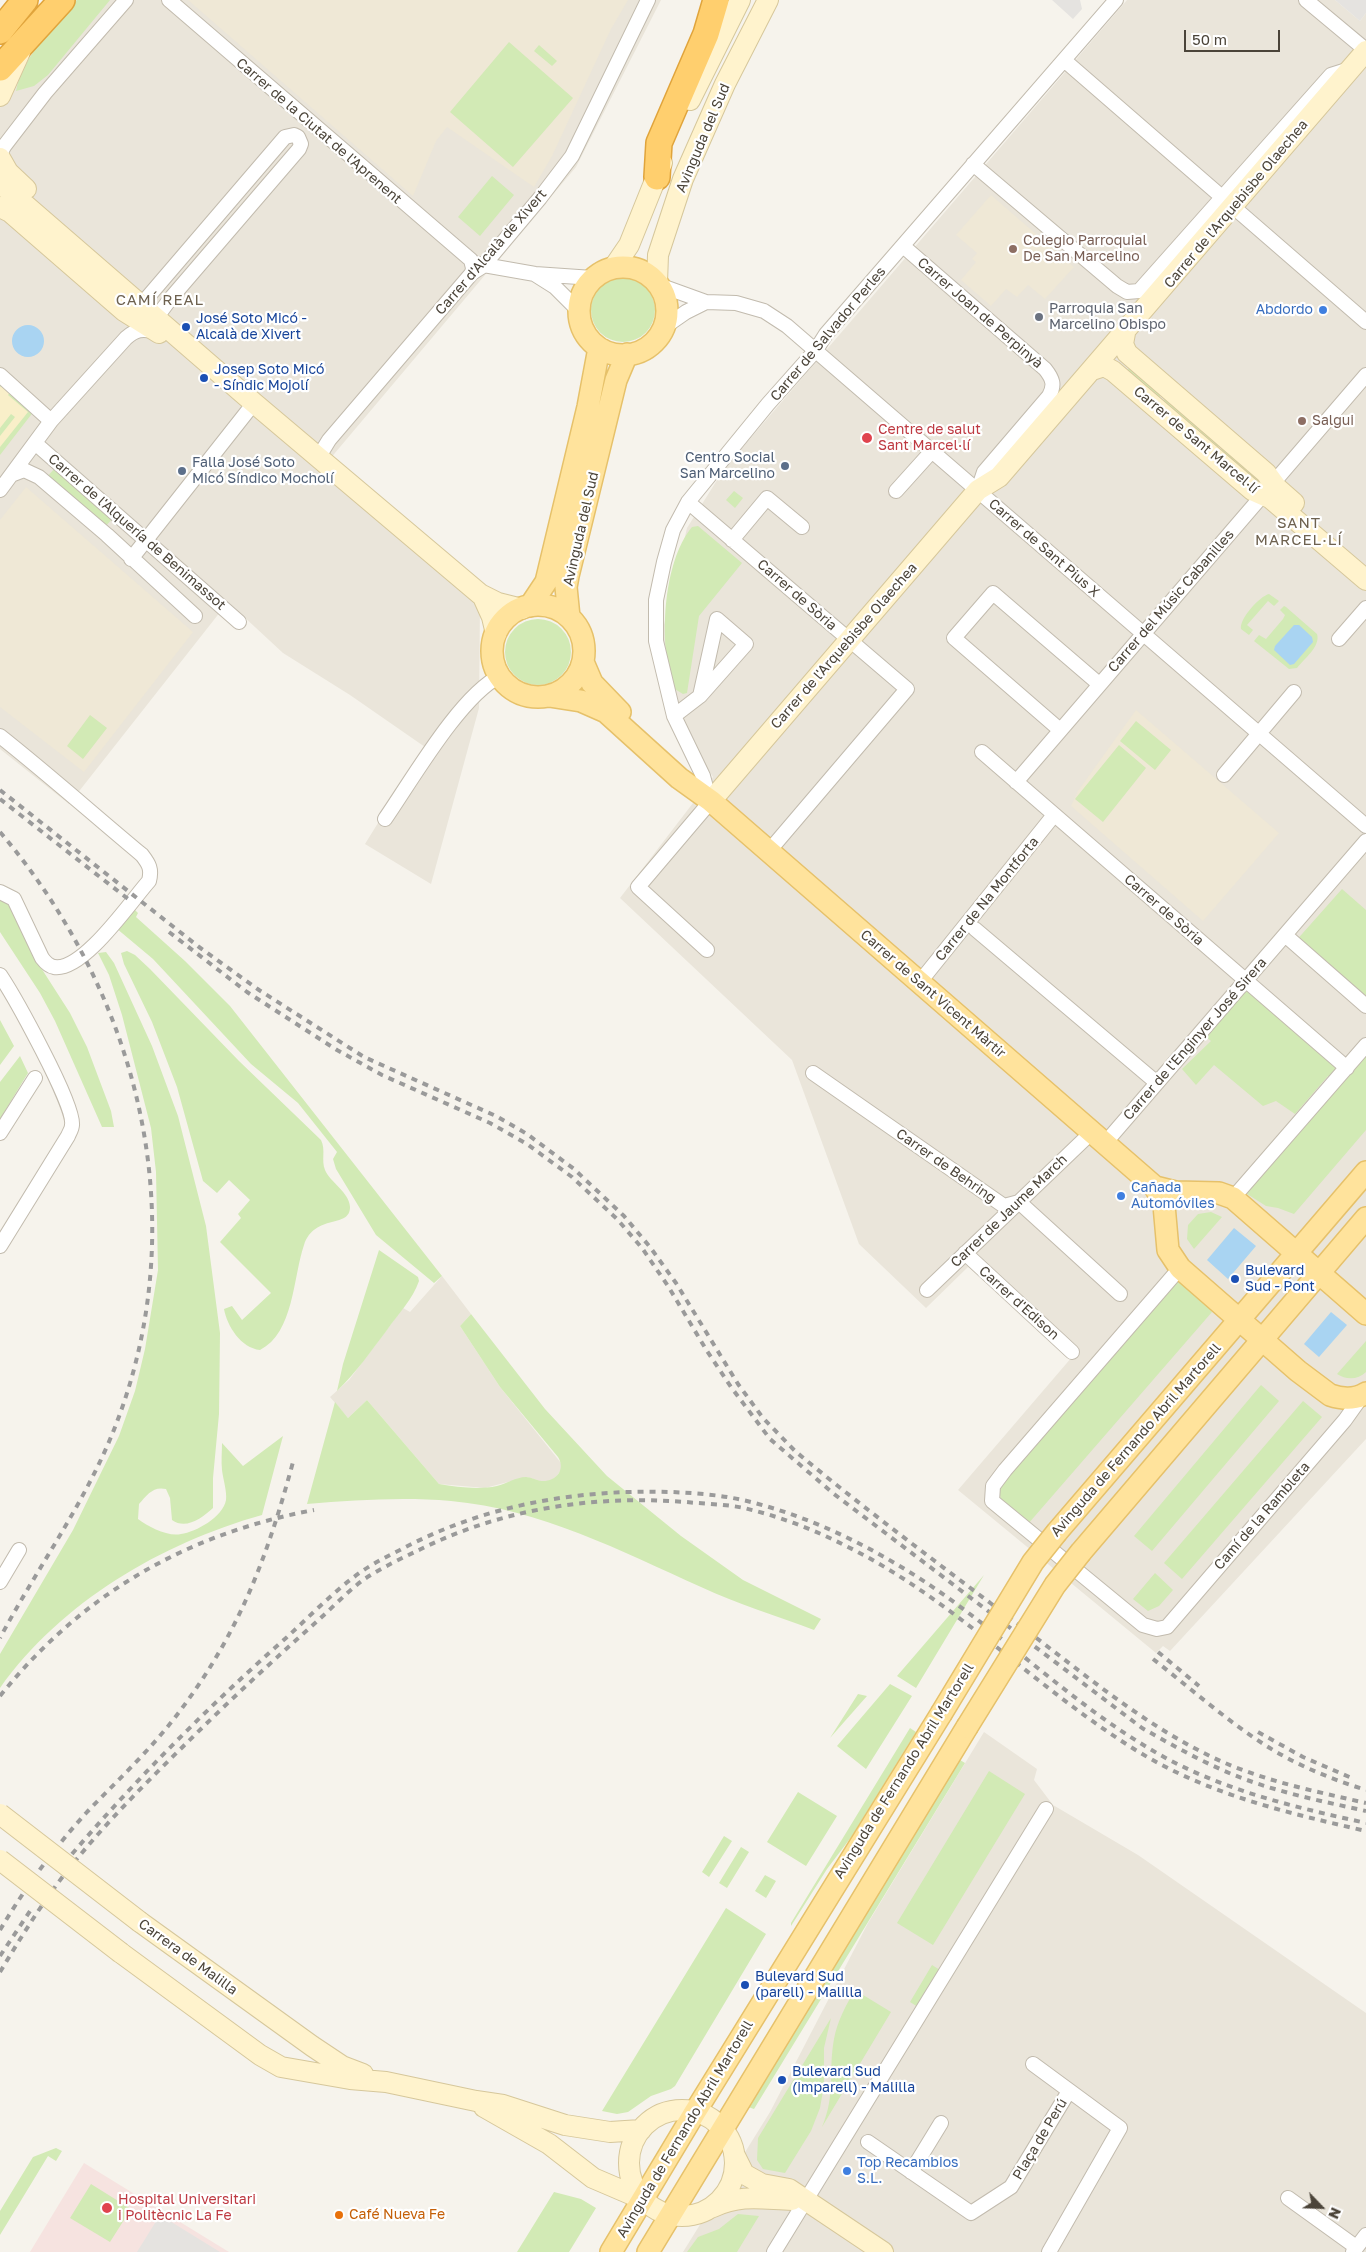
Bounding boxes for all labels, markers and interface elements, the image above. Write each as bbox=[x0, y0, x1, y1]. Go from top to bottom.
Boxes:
scale bar bbox=[1186, 20, 1282, 52]
text: 50 m bbox=[1192, 30, 1227, 48]
street label: Carrer de la Ciutat de l'Aprenent bbox=[233, 54, 405, 208]
street label: Avinguda del Sud bbox=[672, 81, 734, 195]
street label: Carrer de l'Arquebisbe Olaechea bbox=[1161, 116, 1311, 292]
street label: Carrer d'Alcalà de Xivert bbox=[432, 186, 550, 318]
place label: Colegio Parroquial De San Marcelino bbox=[1023, 233, 1147, 266]
marker: Colegio Parroquial De San Marcelino bbox=[1007, 243, 1019, 255]
street label: Carrer Joan de Perpinyà bbox=[914, 254, 1046, 372]
street label: Carrer de Salvador Perles bbox=[767, 263, 889, 405]
district label: CAMÍ REAL bbox=[115, 291, 205, 309]
place label: Parroquia San Marcelino Obispo bbox=[1049, 301, 1166, 334]
place label: Abdordo bbox=[1256, 302, 1313, 318]
marker: Abdordo bbox=[1317, 304, 1329, 316]
place label: José Soto Micó - Alcalà de Xivert bbox=[196, 311, 307, 344]
marker: Parroquia San Marcelino Obispo bbox=[1033, 311, 1045, 323]
marker: José Soto Micó - Alcalà de Xivert bbox=[180, 321, 192, 333]
place label: Josep Soto Micó - Síndic Mojolí bbox=[214, 362, 325, 394]
marker: Josep Soto Micó - Síndic Mojolí bbox=[198, 372, 210, 384]
street label: Carrer de Sant Marcel·lí bbox=[1130, 383, 1262, 497]
place label: Salgui bbox=[1312, 413, 1354, 429]
marker: Salgui bbox=[1296, 415, 1308, 427]
place label: Centre de salut Sant Marcel·lí bbox=[878, 422, 981, 454]
marker: Centre de salut Sant Marcel·lí bbox=[860, 431, 874, 445]
street label: Carrer de l'Alquería de Benimassot bbox=[45, 450, 229, 614]
place label: Centro Social San Marcelino bbox=[680, 450, 775, 482]
place label: Falla José Soto Micó Síndico Mocholí bbox=[192, 455, 334, 488]
marker: Centro Social San Marcelino bbox=[779, 460, 791, 472]
marker: Falla José Soto Micó Síndico Mocholí bbox=[176, 465, 188, 477]
street label: Avinguda del Sud bbox=[560, 470, 602, 588]
street label: Carrer de Sant Pius X bbox=[985, 495, 1103, 601]
district label: SANT MARCEL·LÍ bbox=[1254, 514, 1344, 549]
street label: Carrer del Músic Cabanilles bbox=[1104, 526, 1238, 676]
street label: Carrer de Sòria bbox=[754, 556, 840, 634]
street label: Carrer de l'Arquebisbe Olaechea bbox=[767, 560, 921, 732]
street label: Carrer de Na Montforta bbox=[932, 834, 1042, 964]
street label: Carrer de Sòria bbox=[1121, 871, 1207, 949]
street label: Carrer de Sant Vicent Màrtir bbox=[857, 926, 1009, 1062]
street label: Carrer de l'Enginyer José Sirera bbox=[1120, 954, 1270, 1124]
street label: Carrer de Behring bbox=[893, 1125, 999, 1207]
street label: Carrer de Jaume March bbox=[947, 1151, 1071, 1271]
place label: Cañada Automóviles bbox=[1131, 1180, 1215, 1212]
marker: Cañada Automóviles bbox=[1115, 1190, 1127, 1202]
street label: Carrer d'Edison bbox=[975, 1263, 1063, 1343]
place label: Bulevard Sud - Pont bbox=[1245, 1263, 1315, 1295]
marker: Bulevard Sud - Pont bbox=[1229, 1273, 1241, 1285]
street label: Avinguda de Fernando Abril Martorell bbox=[1047, 1340, 1225, 1540]
street label: Camí de la Rambleta bbox=[1211, 1459, 1313, 1573]
street label: Avinguda de Fernando Abril Martorell bbox=[830, 1660, 978, 1882]
street label: Carrera de Malilla bbox=[135, 1915, 241, 1999]
place label: Bulevard Sud (parell) - Malilla bbox=[755, 1969, 862, 2001]
marker: Bulevard Sud (parell) - Malilla bbox=[739, 1979, 751, 1991]
street label: Avinguda de Fernando Abril Martorell bbox=[613, 2017, 757, 2241]
place label: Bulevard Sud (imparell) - Malilla bbox=[792, 2064, 915, 2096]
marker: Bulevard Sud (imparell) - Malilla bbox=[776, 2074, 788, 2086]
street label: Plaça de Perú bbox=[1009, 2095, 1071, 2183]
place label: Top Recambios S.L. bbox=[857, 2155, 959, 2188]
marker: Top Recambios S.L. bbox=[841, 2165, 853, 2177]
north arrow bbox=[1296, 2182, 1346, 2232]
place label: Hospital Universitari i Politècnic La Fe bbox=[118, 2192, 256, 2224]
marker: Hospital Universitari i Politècnic La Fe bbox=[100, 2201, 114, 2215]
text: N bbox=[1325, 2205, 1345, 2222]
place label: Café Nueva Fe bbox=[349, 2207, 445, 2223]
marker: Café Nueva Fe bbox=[333, 2209, 345, 2221]

